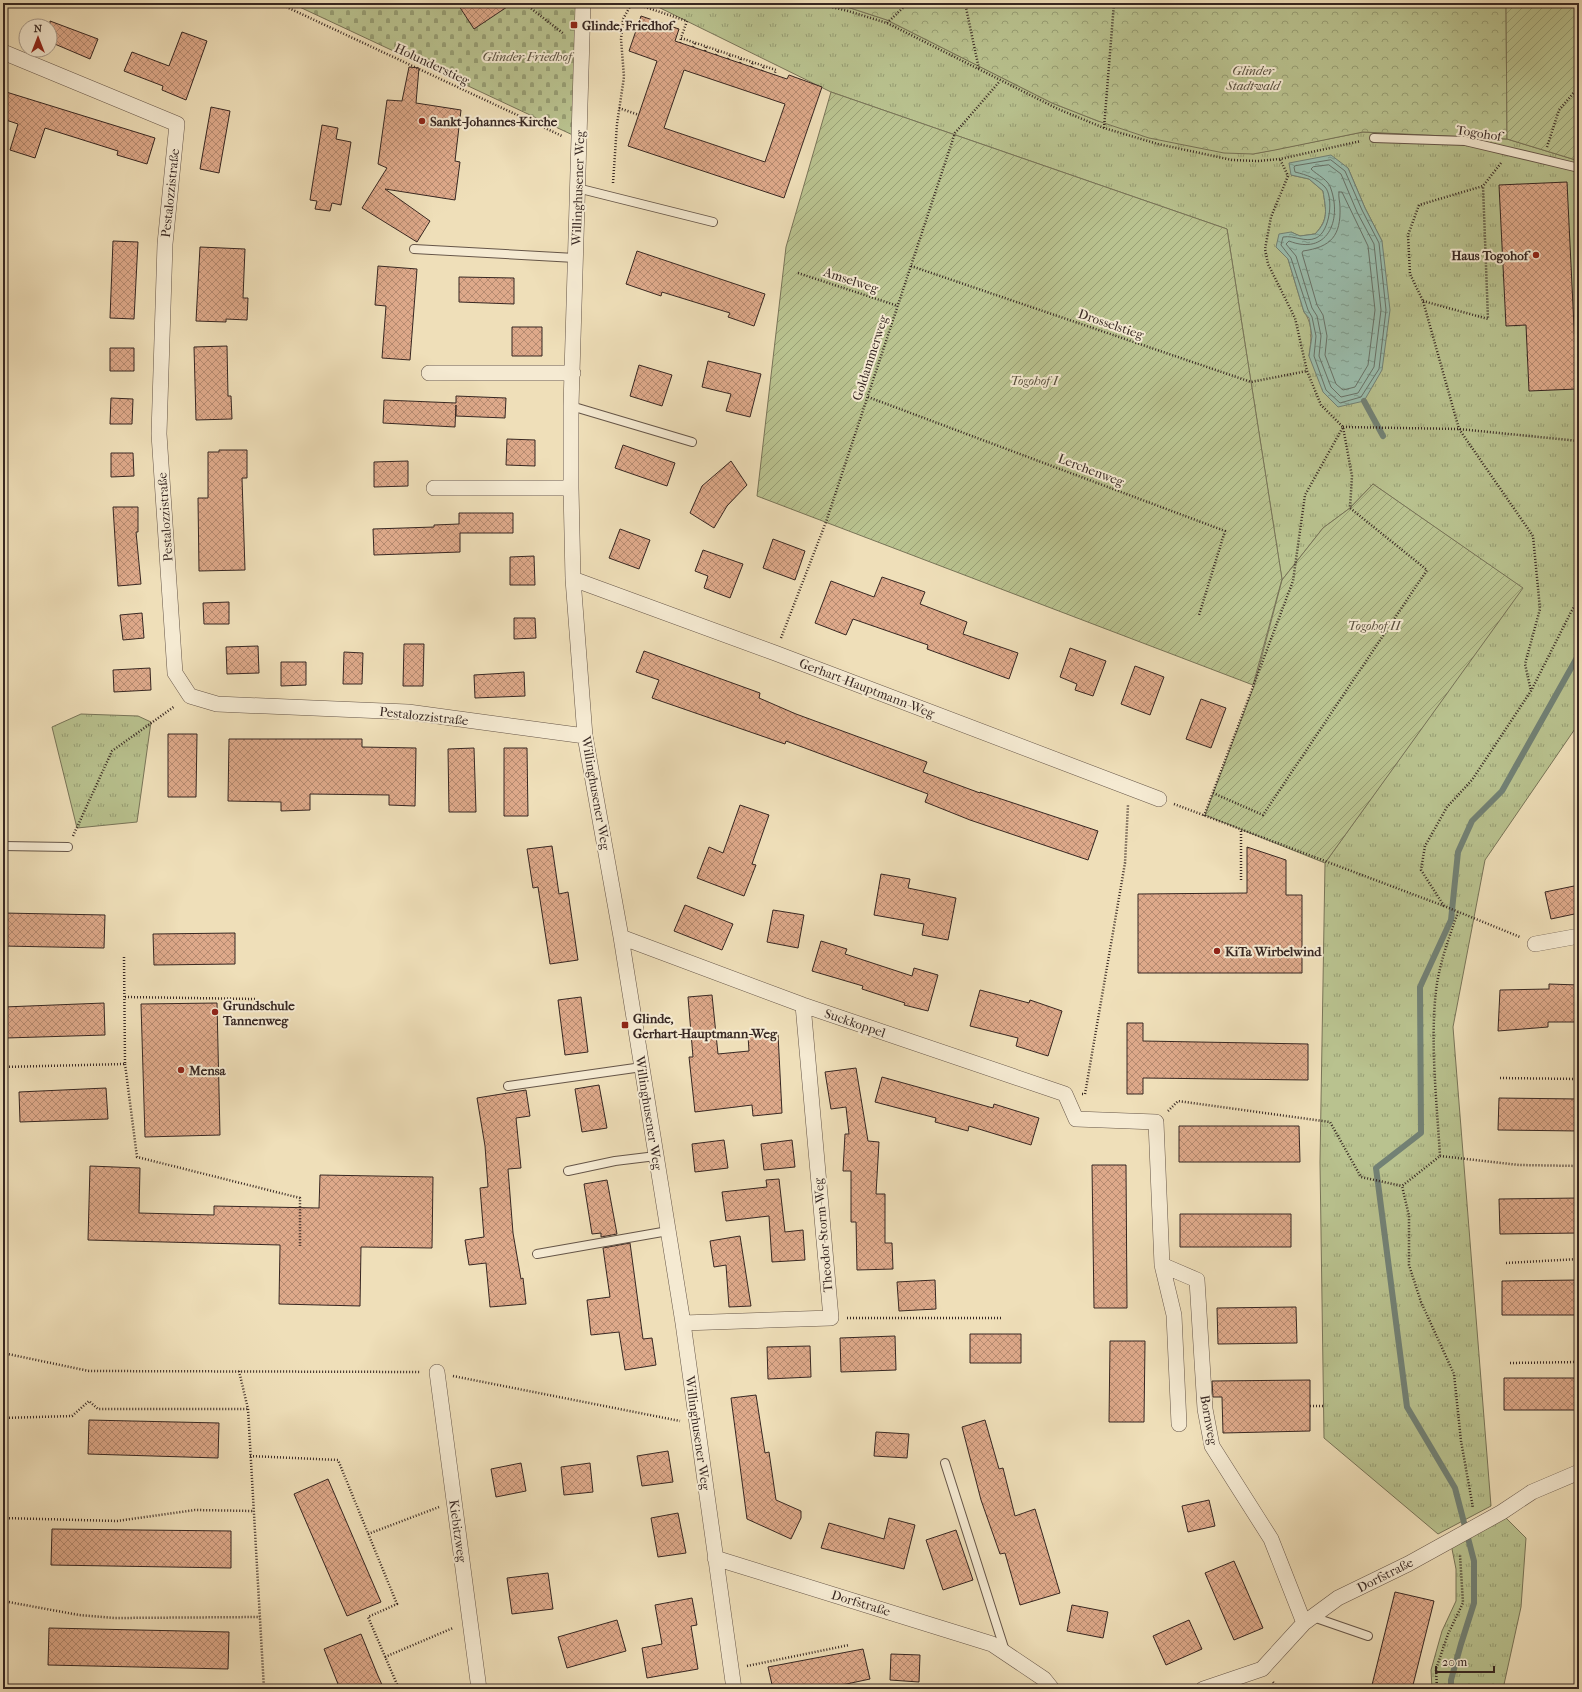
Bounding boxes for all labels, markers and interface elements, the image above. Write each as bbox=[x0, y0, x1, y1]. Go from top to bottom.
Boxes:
north arrow bbox=[18, 18, 58, 58]
place label: Glinde, Friedhof bbox=[582, 18, 676, 33]
marker: Glinde, Friedhof bbox=[569, 20, 579, 30]
text: N bbox=[34, 22, 43, 35]
street label: Holunderstieg bbox=[392, 40, 473, 88]
park label: Glinder Friedhof bbox=[482, 49, 575, 64]
park label: Glinder Stadtwald bbox=[1225, 63, 1282, 93]
place label: Sankt-Johannes-Kirche bbox=[430, 114, 558, 130]
marker: Sankt-Johannes-Kirche bbox=[417, 116, 427, 126]
street label: Togohof bbox=[1455, 122, 1505, 144]
street label: Willinghusener Weg bbox=[568, 129, 588, 247]
street label: Pestalozzistraße bbox=[158, 147, 182, 238]
place label: Haus Togohof bbox=[1451, 248, 1531, 264]
marker: Haus Togohof bbox=[1531, 250, 1541, 260]
street label: Amselweg bbox=[821, 264, 881, 296]
street label: Drosselstieg bbox=[1076, 306, 1147, 343]
street label: Goldammerweg bbox=[849, 313, 891, 402]
park label: Togohof I bbox=[1010, 373, 1060, 388]
street label: Lerchenweg bbox=[1056, 451, 1127, 490]
street label: Pestalozzistraße bbox=[154, 471, 176, 562]
park label: Togohof II bbox=[1348, 618, 1402, 633]
street label: Gerhart-Hauptmann-Weg bbox=[797, 655, 938, 721]
street label: Pestalozzistraße bbox=[379, 704, 470, 728]
street label: Willinghusener Weg bbox=[578, 734, 614, 852]
place label: KiTa Wirbelwind bbox=[1225, 944, 1322, 959]
marker: KiTa Wirbelwind bbox=[1212, 946, 1222, 956]
place label: Grundschule Tannenweg bbox=[222, 998, 295, 1029]
street label: Suckkoppel bbox=[823, 1006, 888, 1041]
marker: Grundschule Tannenweg bbox=[210, 1007, 220, 1017]
place label: Glinde, Gerhart-Hauptmann-Weg bbox=[633, 1011, 778, 1042]
marker: Glinde, Gerhart-Hauptmann-Weg bbox=[620, 1020, 630, 1030]
street label: Willinghusener Weg bbox=[632, 1054, 666, 1172]
place label: Mensa bbox=[188, 1063, 227, 1078]
marker: Mensa bbox=[176, 1065, 186, 1075]
street label: Theodor-Storm-Weg bbox=[810, 1176, 835, 1293]
street label: Willinghusener Weg bbox=[682, 1374, 714, 1492]
street label: Bornweg bbox=[1197, 1394, 1221, 1447]
street label: Kiebitzweg bbox=[446, 1499, 470, 1564]
street label: Dorfstraße bbox=[1355, 1554, 1416, 1595]
street label: Dorfstraße bbox=[830, 1587, 893, 1619]
scale bar bbox=[1436, 1648, 1494, 1674]
text: 20 m bbox=[1442, 1655, 1467, 1669]

